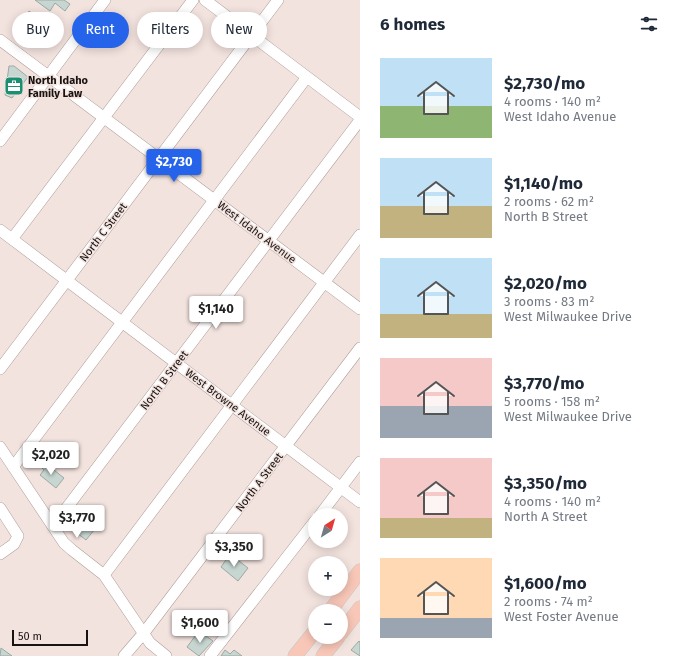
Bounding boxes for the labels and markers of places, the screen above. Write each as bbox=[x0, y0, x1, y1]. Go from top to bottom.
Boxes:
place label: North Idaho Family Law bbox=[28, 74, 89, 100]
office icon: North Idaho Family Law bbox=[3, 75, 25, 97]
pin: $2,730 bbox=[141, 149, 207, 183]
pin: $1,140 bbox=[183, 296, 249, 330]
pin: $2,020 bbox=[18, 442, 84, 476]
pin: $3,770 bbox=[44, 505, 110, 539]
pin: $3,350 bbox=[201, 534, 267, 568]
pin: $1,600 bbox=[167, 610, 233, 644]

